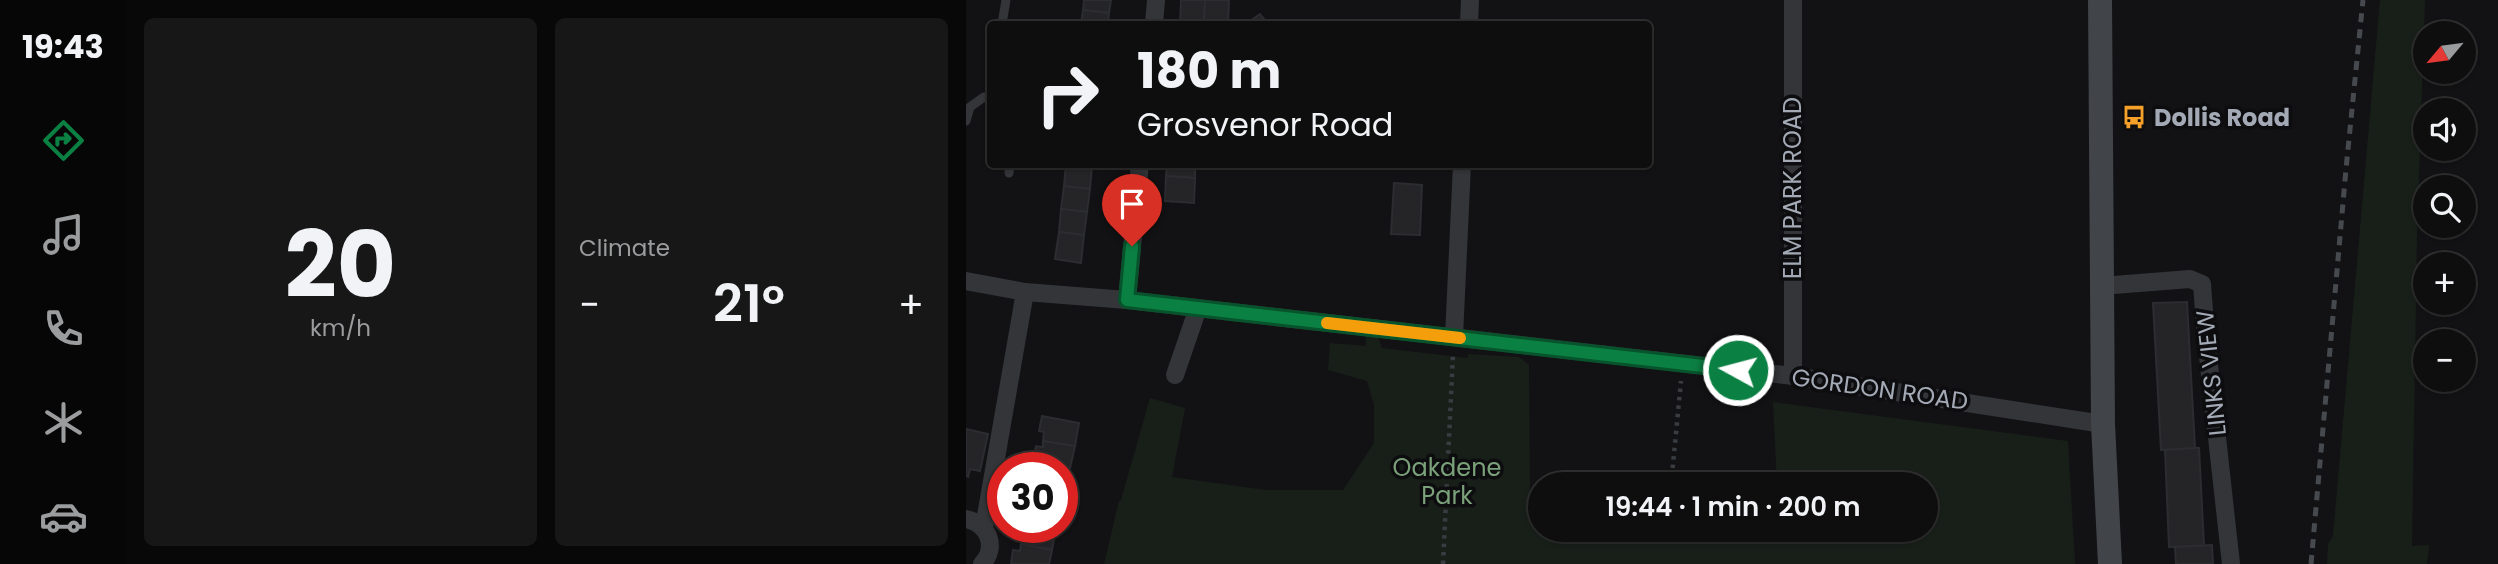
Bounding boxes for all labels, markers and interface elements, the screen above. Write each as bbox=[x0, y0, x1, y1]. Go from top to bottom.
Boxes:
north arrow bbox=[2413, 21, 2476, 84]
map controls bbox=[2413, 21, 2476, 392]
text: 19:43 bbox=[22, 24, 104, 69]
text: 180 m bbox=[1137, 37, 1281, 105]
icon: right bbox=[1022, 49, 1113, 140]
street label: ELM PARK ROAD bbox=[1776, 97, 1809, 279]
button: sound bbox=[2413, 98, 2476, 161]
place label: Dollis Road bbox=[2154, 101, 2290, 134]
text: Grosvenor Road bbox=[1137, 102, 1393, 147]
bus stop icon: Dollis Road bbox=[2120, 103, 2148, 131]
icon: directions bbox=[39, 116, 88, 165]
pin bbox=[1102, 174, 1162, 246]
button: search bbox=[2413, 175, 2476, 238]
icon: arrive bbox=[1113, 185, 1151, 223]
text: 20 bbox=[285, 201, 396, 329]
icon: music bbox=[39, 210, 88, 259]
text: Climate bbox=[579, 232, 670, 264]
button: + bbox=[2413, 252, 2476, 315]
text: 21° bbox=[713, 267, 785, 340]
text: − bbox=[579, 278, 600, 331]
text: + bbox=[898, 278, 924, 331]
icon: phone bbox=[39, 304, 88, 353]
street label: LINKS VIEW bbox=[2188, 309, 2234, 437]
text: km/h bbox=[310, 312, 371, 344]
button: − bbox=[2413, 329, 2476, 392]
position arrow bbox=[1701, 333, 1775, 407]
street label: GORDON ROAD bbox=[1790, 360, 1970, 418]
icon: climate bbox=[39, 398, 88, 447]
park label: Oakdene Park bbox=[1393, 451, 1501, 512]
speed limit sign: 30 bbox=[987, 452, 1078, 543]
text: 19:44 · 1 min · 200 m bbox=[1606, 489, 1860, 525]
icon: car bbox=[39, 492, 88, 541]

